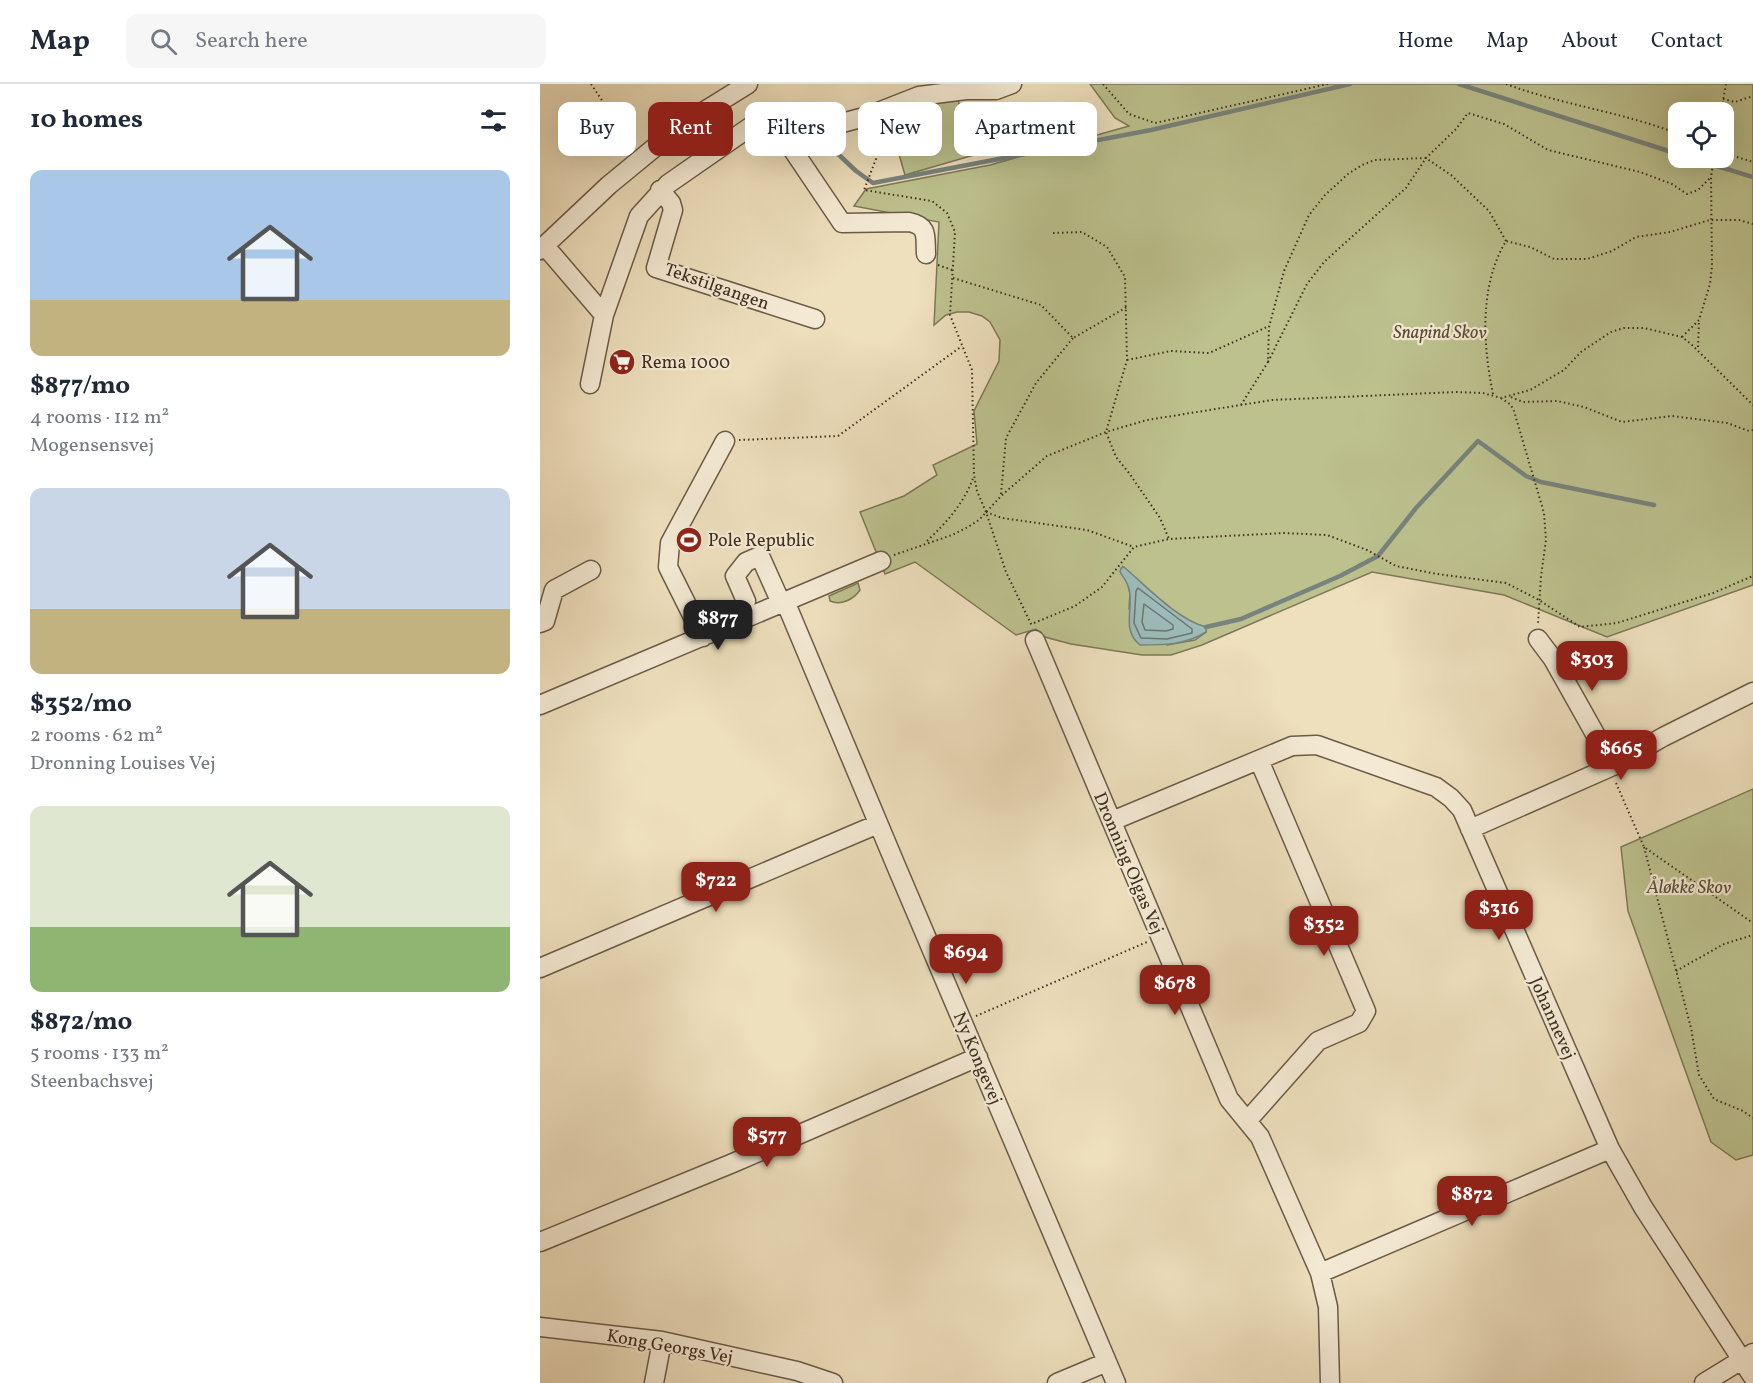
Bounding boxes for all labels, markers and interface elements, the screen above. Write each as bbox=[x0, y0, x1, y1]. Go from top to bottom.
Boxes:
search box bbox=[126, 14, 546, 68]
text: Map bbox=[30, 22, 90, 61]
icon: search bbox=[147, 25, 180, 58]
text: Search here bbox=[195, 26, 308, 57]
text: Home bbox=[1398, 27, 1453, 56]
text: Map bbox=[1486, 27, 1528, 56]
text: About bbox=[1561, 27, 1618, 56]
text: Contact bbox=[1651, 27, 1723, 56]
text: 10 homes bbox=[30, 102, 143, 138]
chip: Buy bbox=[558, 102, 636, 156]
chip: Rent bbox=[648, 102, 733, 156]
chip: Filters bbox=[745, 102, 846, 156]
chip: New bbox=[858, 102, 942, 156]
chip: Apartment bbox=[954, 102, 1097, 156]
map controls bbox=[1668, 102, 1734, 168]
button: locate bbox=[1668, 102, 1734, 168]
icon: filters bbox=[477, 104, 510, 137]
icon: home bbox=[216, 209, 324, 317]
street label: Tekstilgangen bbox=[661, 258, 773, 317]
park label: Snapind Skov bbox=[1393, 321, 1487, 346]
supermarket icon: Rema 1000 bbox=[607, 347, 637, 377]
place label: Rema 1000 bbox=[641, 351, 730, 376]
text: $877/mo bbox=[30, 368, 130, 404]
text: 4 rooms · 112 m² bbox=[30, 404, 169, 432]
text: Mogensensvej bbox=[30, 432, 154, 460]
sports icon: Pole Republic bbox=[674, 525, 704, 555]
icon: home bbox=[216, 527, 324, 635]
place label: Pole Republic bbox=[708, 529, 814, 554]
pin: $877 bbox=[682, 600, 754, 651]
text: $877 bbox=[697, 605, 739, 633]
pin: $303 bbox=[1556, 641, 1628, 692]
text: $303 bbox=[1570, 646, 1614, 674]
text: $352/mo bbox=[30, 686, 132, 722]
text: 2 rooms · 62 m² bbox=[30, 722, 163, 750]
pin: $665 bbox=[1585, 730, 1657, 781]
text: $665 bbox=[1600, 735, 1642, 763]
text: Dronning Louises Vej bbox=[30, 750, 216, 778]
street label: Dronning Olgas Vej bbox=[1086, 789, 1169, 939]
icon: home bbox=[216, 845, 324, 953]
pin: $722 bbox=[680, 862, 752, 913]
text: $722 bbox=[695, 867, 737, 895]
park label: Åløkke Skov bbox=[1646, 876, 1731, 901]
pin: $316 bbox=[1463, 890, 1535, 941]
text: $316 bbox=[1479, 895, 1519, 923]
pin: $352 bbox=[1288, 906, 1360, 957]
text: $352 bbox=[1303, 911, 1345, 939]
pin: $694 bbox=[930, 934, 1002, 985]
text: $694 bbox=[944, 939, 988, 967]
pin: $678 bbox=[1139, 965, 1211, 1016]
text: $678 bbox=[1154, 970, 1196, 998]
street label: Johannevej bbox=[1522, 973, 1581, 1064]
text: $872/mo bbox=[30, 1004, 132, 1040]
street label: Ny Kongevej bbox=[946, 1008, 1007, 1109]
text: 5 rooms · 133 m² bbox=[30, 1040, 169, 1068]
text: Steenbachsvej bbox=[30, 1068, 154, 1096]
pin: $577 bbox=[731, 1117, 803, 1168]
text: $577 bbox=[747, 1122, 787, 1150]
pin: $872 bbox=[1436, 1176, 1508, 1227]
text: $872 bbox=[1451, 1181, 1493, 1209]
street label: Kong Georgs Vej bbox=[605, 1324, 735, 1371]

